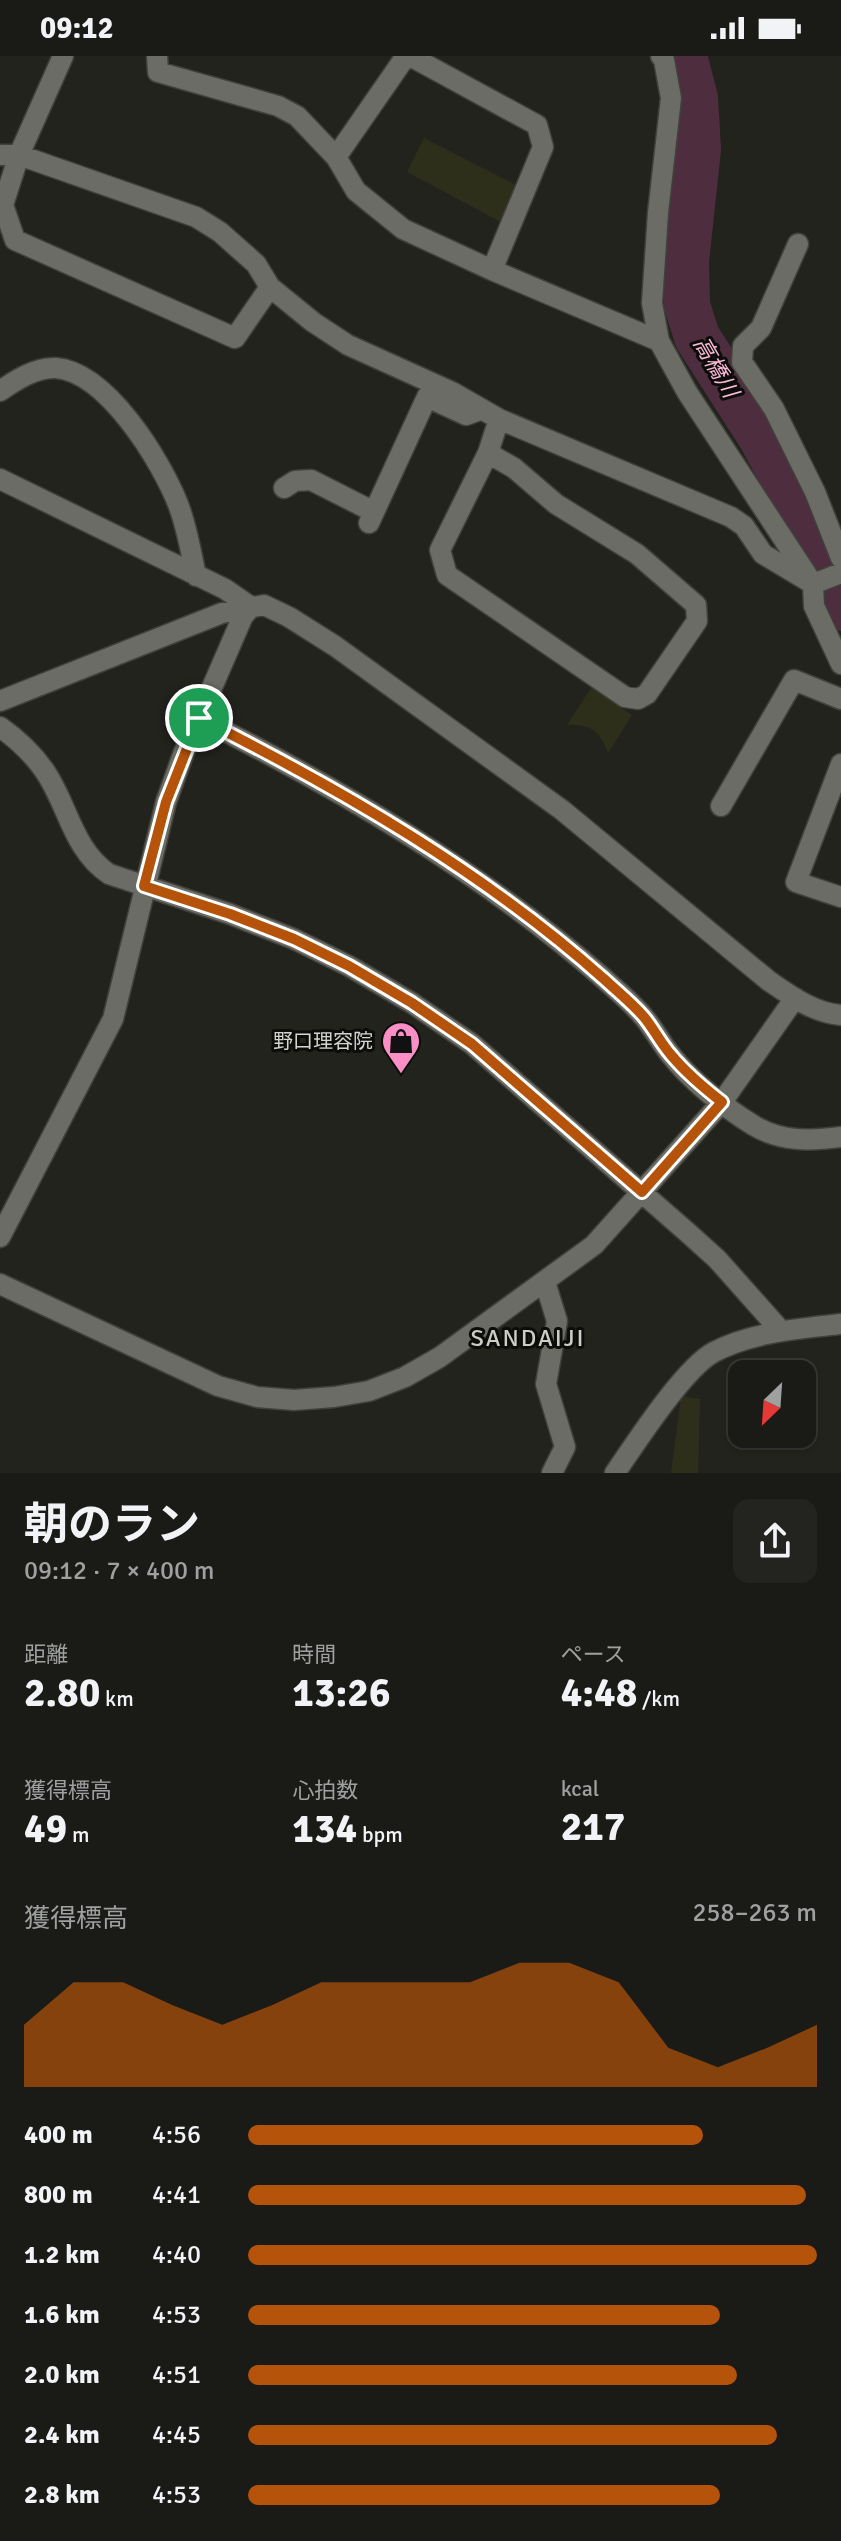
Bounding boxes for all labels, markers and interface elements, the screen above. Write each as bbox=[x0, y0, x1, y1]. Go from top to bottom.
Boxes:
text: 09:12 bbox=[40, 10, 114, 47]
water label: 高橋川 bbox=[688, 332, 745, 404]
pin bbox=[165, 684, 233, 752]
icon: arrive bbox=[177, 696, 221, 740]
shop icon: 野口理容院 bbox=[380, 1020, 422, 1075]
place label: 野口理容院 bbox=[273, 1029, 373, 1054]
district label: SANDAIJI bbox=[470, 1323, 586, 1353]
north arrow bbox=[728, 1360, 816, 1448]
map controls bbox=[728, 1360, 816, 1448]
text: 朝のラン bbox=[24, 1498, 200, 1552]
button: share bbox=[733, 1499, 817, 1583]
text: 09:12 · 7 × 400 m bbox=[24, 1555, 215, 1587]
text: 距離 bbox=[24, 1641, 68, 1668]
text: 時間 bbox=[292, 1641, 336, 1668]
text: ペース bbox=[561, 1641, 626, 1668]
text: 2.80 bbox=[24, 1668, 100, 1718]
text: 13:26 bbox=[292, 1668, 391, 1718]
text: 4:48 bbox=[561, 1668, 637, 1718]
text: km bbox=[100, 1685, 134, 1712]
text: /km bbox=[637, 1685, 680, 1712]
text: kcal bbox=[561, 1775, 599, 1802]
text: 獲得標高 bbox=[24, 1777, 112, 1804]
text: 心拍数 bbox=[292, 1777, 358, 1804]
text: 217 bbox=[561, 1802, 625, 1852]
text: 49 bbox=[24, 1804, 67, 1854]
text: 134 bbox=[292, 1804, 357, 1854]
text: m bbox=[67, 1821, 90, 1848]
text: bpm bbox=[357, 1821, 403, 1848]
text: 258–263 m bbox=[693, 1897, 817, 1929]
text: 獲得標高 bbox=[24, 1903, 128, 1935]
text: 400 m bbox=[24, 2119, 93, 2151]
text: 4:56 bbox=[152, 2119, 201, 2151]
text: 800 m bbox=[24, 2179, 93, 2211]
text: 4:41 bbox=[152, 2179, 201, 2211]
text: 1.2 km bbox=[24, 2239, 100, 2271]
text: 4:40 bbox=[152, 2239, 201, 2271]
text: 1.6 km bbox=[24, 2299, 100, 2331]
text: 4:53 bbox=[152, 2299, 201, 2331]
text: 2.0 km bbox=[24, 2359, 100, 2391]
text: 4:51 bbox=[152, 2359, 201, 2391]
text: 2.4 km bbox=[24, 2419, 100, 2451]
text: 4:45 bbox=[152, 2419, 201, 2451]
text: 2.8 km bbox=[24, 2479, 100, 2511]
text: 4:53 bbox=[152, 2479, 201, 2511]

